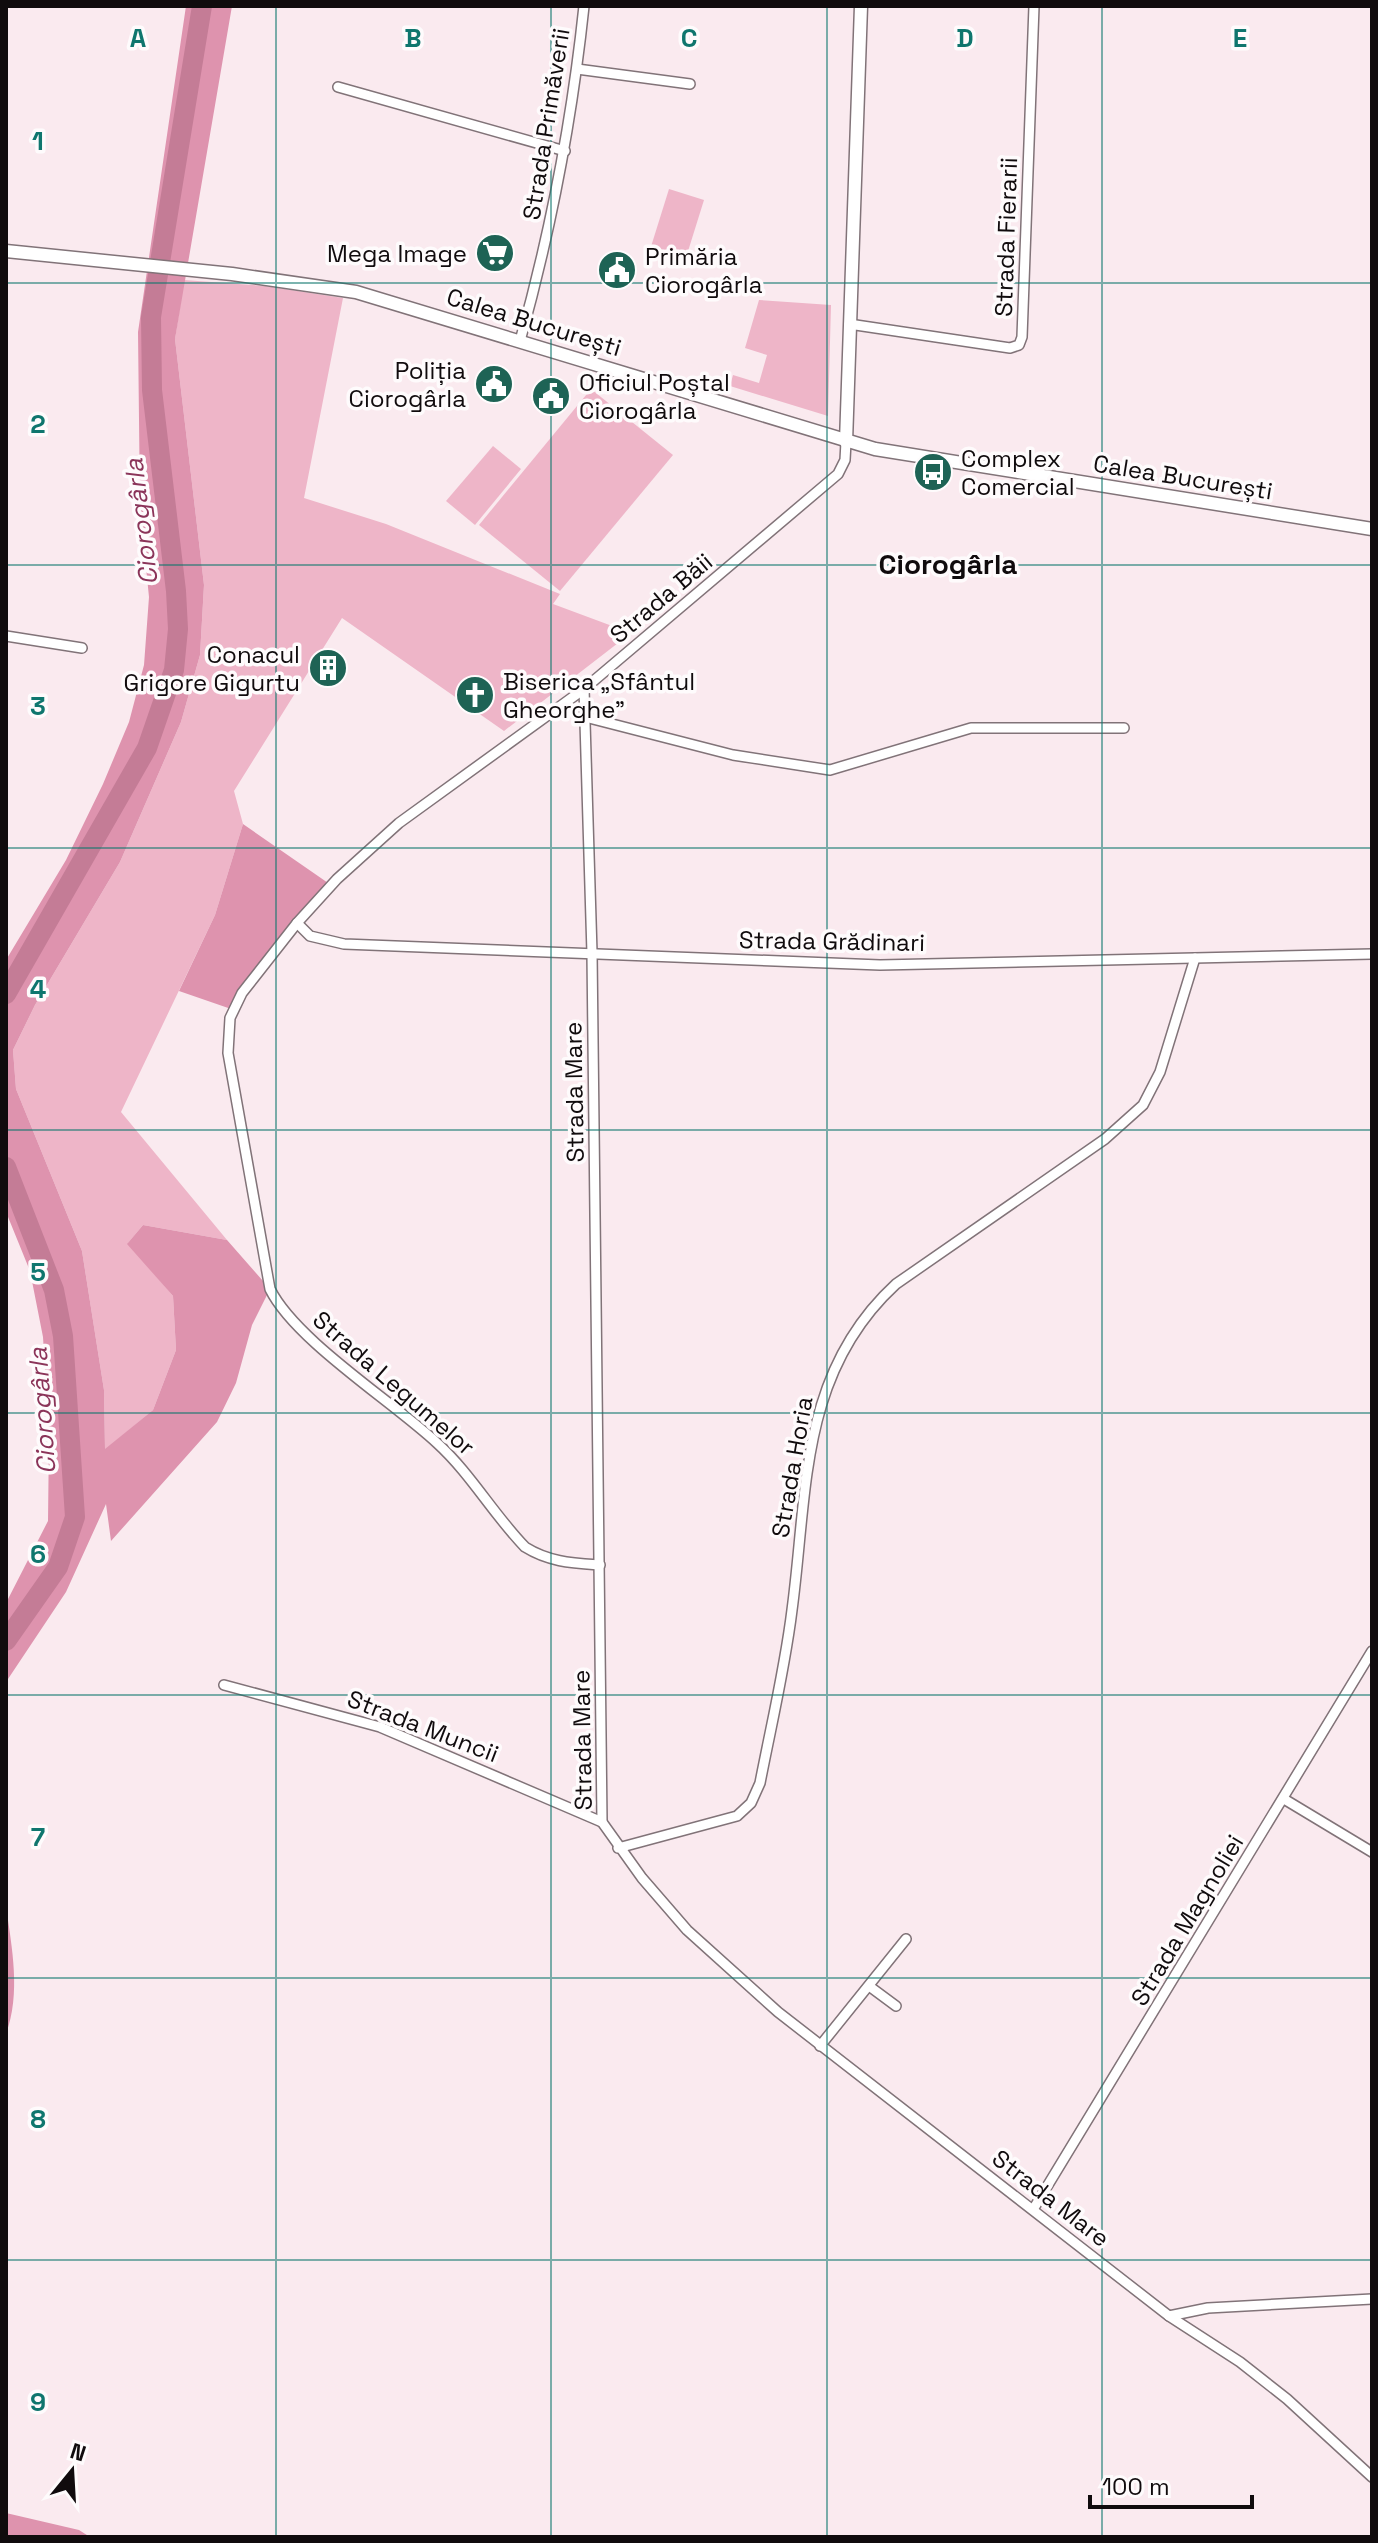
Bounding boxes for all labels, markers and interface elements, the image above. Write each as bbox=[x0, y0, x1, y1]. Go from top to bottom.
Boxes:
text: A bbox=[130, 21, 147, 55]
text: B bbox=[404, 21, 422, 55]
text: C bbox=[681, 21, 697, 55]
text: D bbox=[956, 21, 974, 55]
text: E bbox=[1233, 21, 1247, 55]
street label: Strada Primăverii bbox=[516, 26, 576, 222]
text: 1 bbox=[32, 124, 44, 158]
street label: Strada Fierarii bbox=[988, 157, 1024, 317]
supermarket icon: Mega Image bbox=[474, 232, 516, 274]
place label: Mega Image bbox=[327, 238, 467, 269]
place label: Primăria Ciorogârla bbox=[645, 241, 763, 300]
public building icon: Primăria Ciorogârla bbox=[596, 249, 638, 291]
street label: Calea București bbox=[443, 281, 625, 363]
place label: Poliția Ciorogârla bbox=[348, 355, 466, 414]
public building icon: Poliția Ciorogârla bbox=[473, 363, 515, 405]
place label: Oficiul Poștal Ciorogârla bbox=[579, 367, 730, 426]
public building icon: Oficiul Poștal Ciorogârla bbox=[530, 375, 572, 417]
text: 2 bbox=[30, 407, 46, 441]
place label: Complex Comercial bbox=[961, 443, 1075, 502]
street label: Calea București bbox=[1091, 448, 1275, 506]
bus stop icon: Complex Comercial bbox=[912, 451, 954, 493]
water label: Ciorogârla bbox=[116, 456, 166, 587]
street label: Strada Băii bbox=[603, 546, 719, 650]
district label: Ciorogârla bbox=[878, 546, 1018, 582]
place label: Conacul Grigore Gigurtu bbox=[123, 639, 300, 698]
building icon: Conacul Grigore Gigurtu bbox=[307, 647, 349, 689]
place label: Biserica „Sfântul Gheorghe” bbox=[503, 666, 695, 725]
church icon: Biserica „Sfântul Gheorghe” bbox=[454, 674, 496, 716]
text: 3 bbox=[30, 689, 46, 723]
street label: Strada Grădinari bbox=[739, 924, 925, 958]
text: 4 bbox=[30, 972, 46, 1006]
street label: Strada Mare bbox=[557, 1021, 591, 1163]
text: 5 bbox=[30, 1255, 46, 1289]
street label: Strada Legumelor bbox=[306, 1304, 482, 1462]
water label: Ciorogârla bbox=[21, 1345, 63, 1476]
street label: Strada Horia bbox=[764, 1394, 820, 1540]
text: 6 bbox=[30, 1537, 46, 1571]
street label: Strada Mare bbox=[565, 1669, 599, 1811]
street label: Strada Muncii bbox=[343, 1683, 503, 1769]
text: 7 bbox=[31, 1820, 45, 1854]
street label: Strada Magnoliei bbox=[1124, 1829, 1250, 2011]
text: 8 bbox=[30, 2102, 46, 2136]
street label: Strada Mare bbox=[986, 2142, 1116, 2254]
text: 9 bbox=[30, 2385, 46, 2419]
north arrow bbox=[32, 2431, 112, 2511]
text: N bbox=[67, 2436, 90, 2468]
scale bar bbox=[1090, 2459, 1252, 2509]
text: 100 m bbox=[1102, 2471, 1170, 2502]

